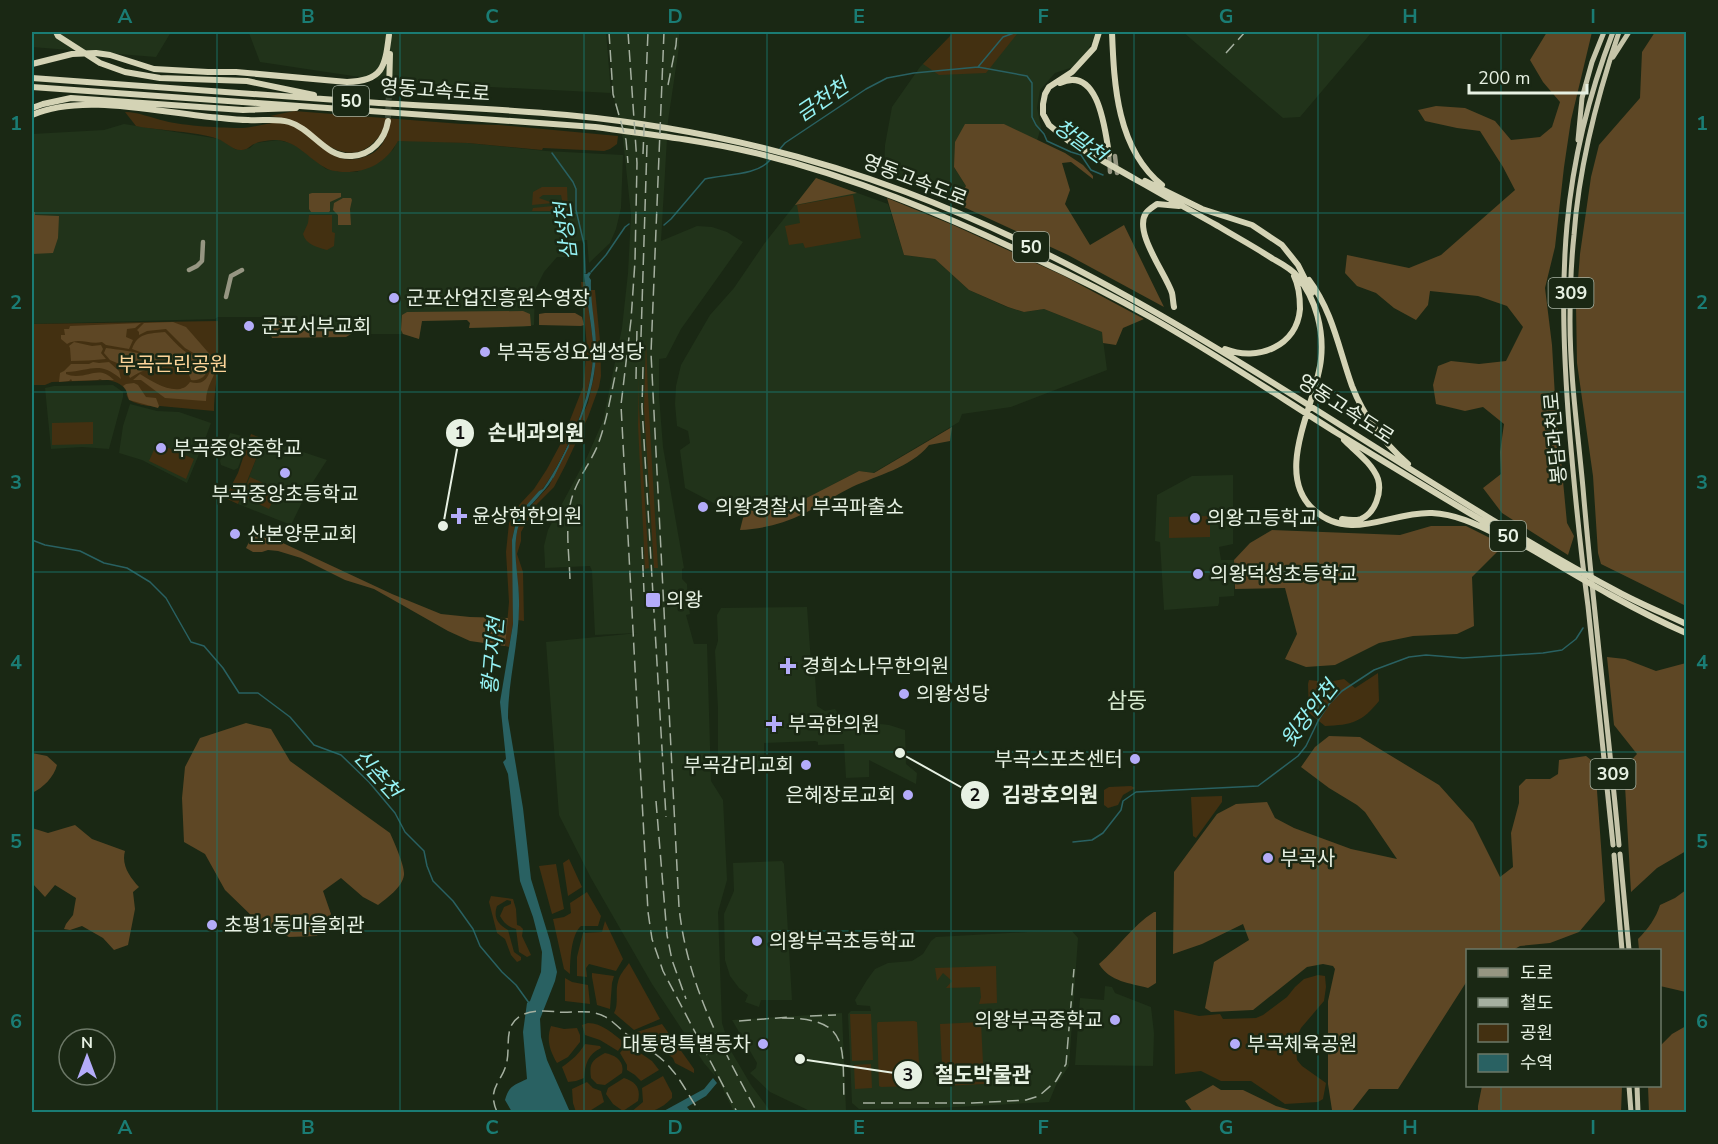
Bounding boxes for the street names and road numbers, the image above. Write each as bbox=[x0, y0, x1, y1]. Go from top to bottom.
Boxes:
street label: 영동고속도로 bbox=[379, 73, 491, 108]
road number: 50 bbox=[333, 86, 369, 116]
street label: 영동고속도로 bbox=[858, 148, 971, 213]
road number: 50 bbox=[1013, 232, 1049, 262]
road number: 309 bbox=[1548, 278, 1594, 308]
street label: 영동고속도로 bbox=[1292, 368, 1399, 451]
street label: 봉담과천로 bbox=[1538, 391, 1573, 485]
road number: 50 bbox=[1490, 521, 1526, 551]
road number: 309 bbox=[1590, 759, 1636, 789]

